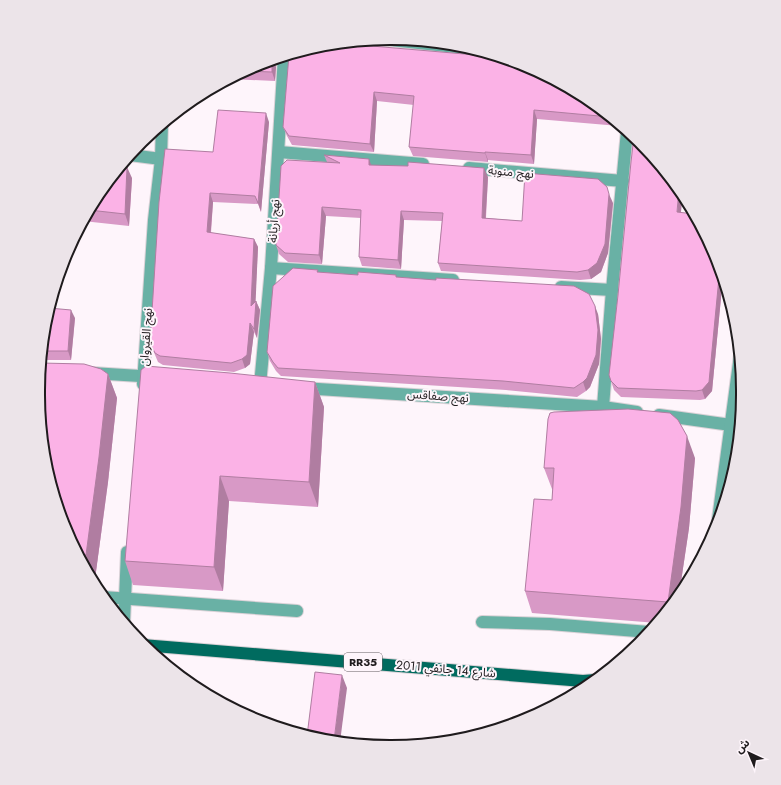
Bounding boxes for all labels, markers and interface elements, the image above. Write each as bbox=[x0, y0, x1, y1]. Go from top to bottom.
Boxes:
street label: نهج منوبة bbox=[487, 161, 535, 183]
street label: نهج أريانة bbox=[263, 199, 285, 243]
street label: نهج القيروان bbox=[135, 307, 157, 367]
street label: نهج صفاقس bbox=[407, 385, 469, 407]
road number: RR35 bbox=[344, 653, 382, 671]
street label: شارع 14 جانفي 2011 bbox=[395, 656, 497, 683]
north arrow bbox=[729, 733, 769, 773]
text: ش bbox=[731, 735, 753, 757]

